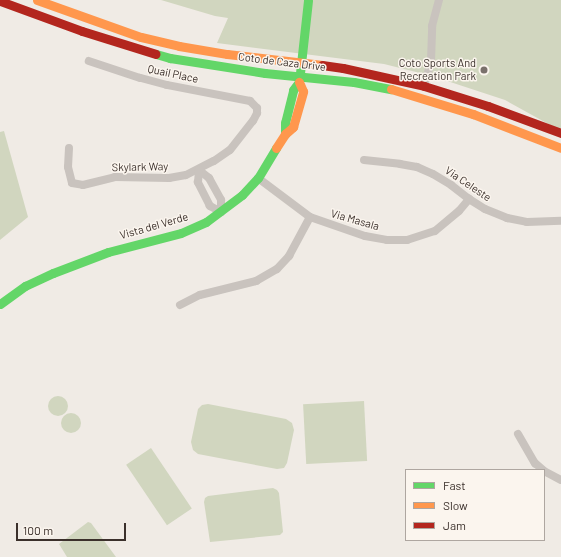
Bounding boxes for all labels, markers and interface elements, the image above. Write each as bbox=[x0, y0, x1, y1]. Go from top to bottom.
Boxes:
street label: Coto de Caza Drive bbox=[237, 50, 327, 74]
place label: Coto Sports And Recreation Park bbox=[399, 57, 476, 83]
street label: Quail Place bbox=[146, 62, 200, 86]
marker: Coto Sports And Recreation Park bbox=[479, 65, 489, 75]
street label: Skylark Way bbox=[112, 160, 168, 174]
street label: Via Celeste bbox=[442, 164, 494, 204]
street label: Via Masala bbox=[329, 207, 381, 233]
street label: Vista del Verde bbox=[118, 210, 190, 242]
legend bbox=[405, 469, 545, 541]
text: Fast bbox=[443, 478, 466, 492]
text: Slow bbox=[443, 498, 468, 512]
scale bar bbox=[18, 515, 128, 541]
text: Jam bbox=[443, 518, 466, 532]
text: 100 m bbox=[23, 523, 53, 537]

